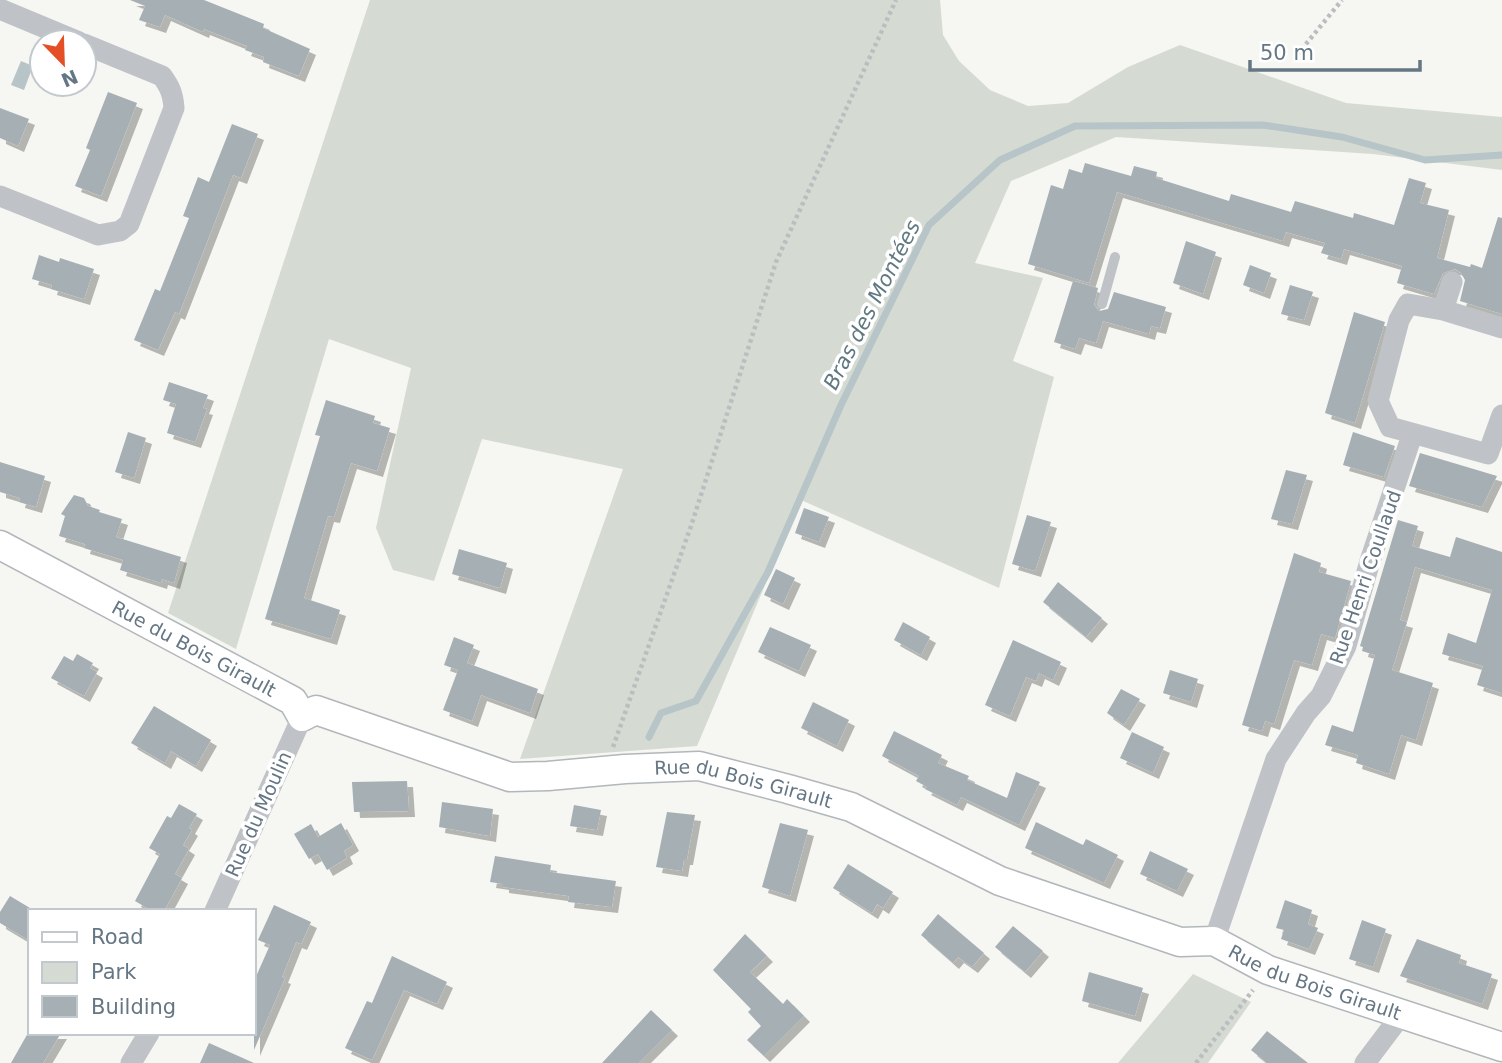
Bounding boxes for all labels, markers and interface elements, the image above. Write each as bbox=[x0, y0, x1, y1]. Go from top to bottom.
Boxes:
north arrow bbox=[28, 28, 98, 98]
scale bar bbox=[1250, 28, 1420, 72]
text: 50 m bbox=[1260, 41, 1314, 65]
text: N bbox=[58, 65, 81, 92]
water label: Bras des Montées bbox=[819, 216, 925, 394]
street label: Rue Henri Coullaud bbox=[1325, 487, 1405, 667]
street label: Rue du Bois Girault bbox=[108, 596, 280, 701]
street label: Rue du Moulin bbox=[221, 748, 295, 880]
street label: Rue du Bois Girault bbox=[654, 755, 835, 812]
legend bbox=[28, 909, 256, 1035]
text: Road bbox=[91, 925, 144, 949]
street label: Rue du Bois Girault bbox=[1225, 940, 1404, 1024]
text: Park bbox=[91, 960, 137, 984]
text: Building bbox=[91, 995, 176, 1019]

